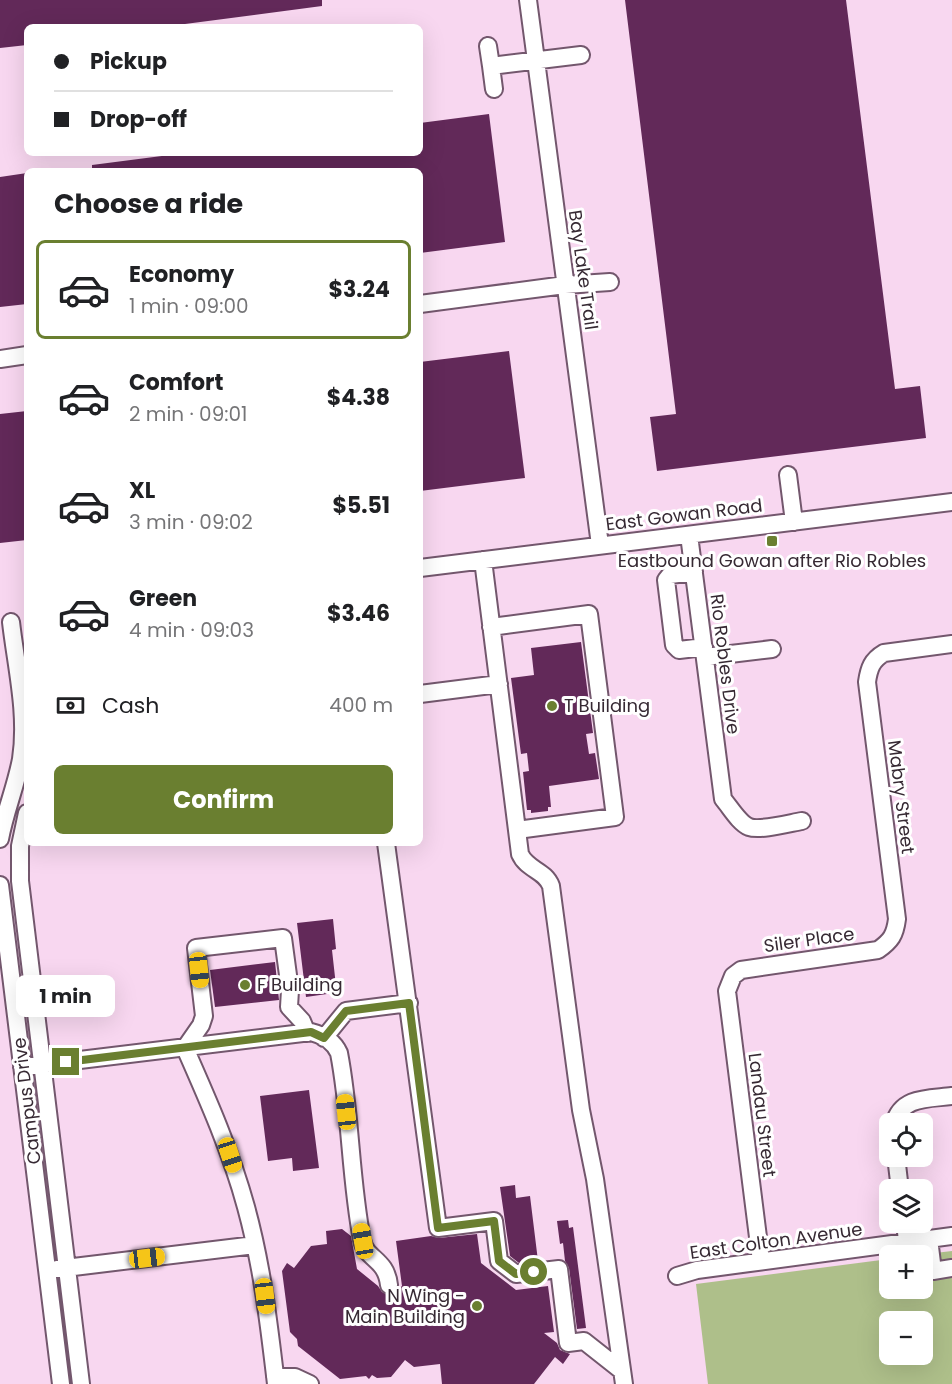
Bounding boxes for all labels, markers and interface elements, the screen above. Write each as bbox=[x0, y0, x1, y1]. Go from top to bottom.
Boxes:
text: Pickup bbox=[90, 46, 167, 77]
text: Drop-off bbox=[90, 104, 187, 135]
text: Choose a ride bbox=[54, 185, 243, 222]
street label: Bay Lake Trail bbox=[563, 208, 604, 331]
text: Economy bbox=[129, 259, 234, 290]
icon: car bbox=[57, 263, 111, 317]
text: $3.24 bbox=[329, 274, 390, 305]
text: 1 min · 09:00 bbox=[129, 292, 249, 320]
text: Comfort bbox=[129, 367, 223, 398]
icon: car bbox=[57, 371, 111, 425]
text: $4.38 bbox=[327, 382, 390, 413]
text: 2 min · 09:01 bbox=[129, 400, 247, 428]
text: XL bbox=[129, 475, 155, 506]
icon: car bbox=[57, 479, 111, 533]
text: $5.51 bbox=[332, 490, 390, 521]
street label: East Gowan Road bbox=[604, 492, 764, 537]
text: 3 min · 09:02 bbox=[129, 508, 253, 536]
marker: Eastbound Gowan after Rio Robles bbox=[765, 534, 779, 548]
place label: Eastbound Gowan after Rio Robles bbox=[618, 548, 926, 573]
text: Green bbox=[129, 583, 197, 614]
icon: car bbox=[57, 587, 111, 641]
street label: Rio Robles Drive bbox=[704, 592, 747, 736]
text: $3.46 bbox=[327, 598, 390, 629]
text: 4 min · 09:03 bbox=[129, 616, 254, 644]
icon: cash bbox=[54, 689, 87, 722]
text: Cash bbox=[102, 690, 159, 721]
text: 400 m bbox=[329, 691, 393, 719]
place label: T Building bbox=[564, 693, 650, 718]
marker: T Building bbox=[545, 699, 559, 713]
street label: Mabry Street bbox=[882, 739, 921, 855]
button: Confirm bbox=[54, 765, 393, 834]
street label: Siler Place bbox=[762, 921, 856, 958]
car bbox=[188, 951, 210, 989]
place label: F Building bbox=[257, 972, 343, 997]
callout: 1 min bbox=[16, 975, 116, 1017]
marker: F Building bbox=[238, 978, 252, 992]
text: 1 min bbox=[39, 982, 92, 1010]
street label: Campus Drive bbox=[6, 1036, 47, 1166]
route end bbox=[52, 1048, 79, 1075]
street label: Landau Street bbox=[742, 1051, 783, 1178]
car bbox=[335, 1093, 357, 1131]
map controls bbox=[879, 1113, 933, 1365]
button: locate bbox=[879, 1113, 933, 1167]
car bbox=[216, 1135, 244, 1175]
button: layers bbox=[879, 1179, 933, 1233]
street label: East Colton Avenue bbox=[688, 1216, 864, 1265]
car bbox=[351, 1222, 375, 1260]
button: + bbox=[879, 1245, 933, 1299]
car bbox=[128, 1247, 166, 1269]
route start bbox=[520, 1258, 547, 1285]
car bbox=[254, 1277, 276, 1315]
place label: N Wing - Main Building bbox=[345, 1283, 465, 1329]
marker: N Wing - Main Building bbox=[470, 1299, 484, 1313]
button: − bbox=[879, 1311, 933, 1365]

